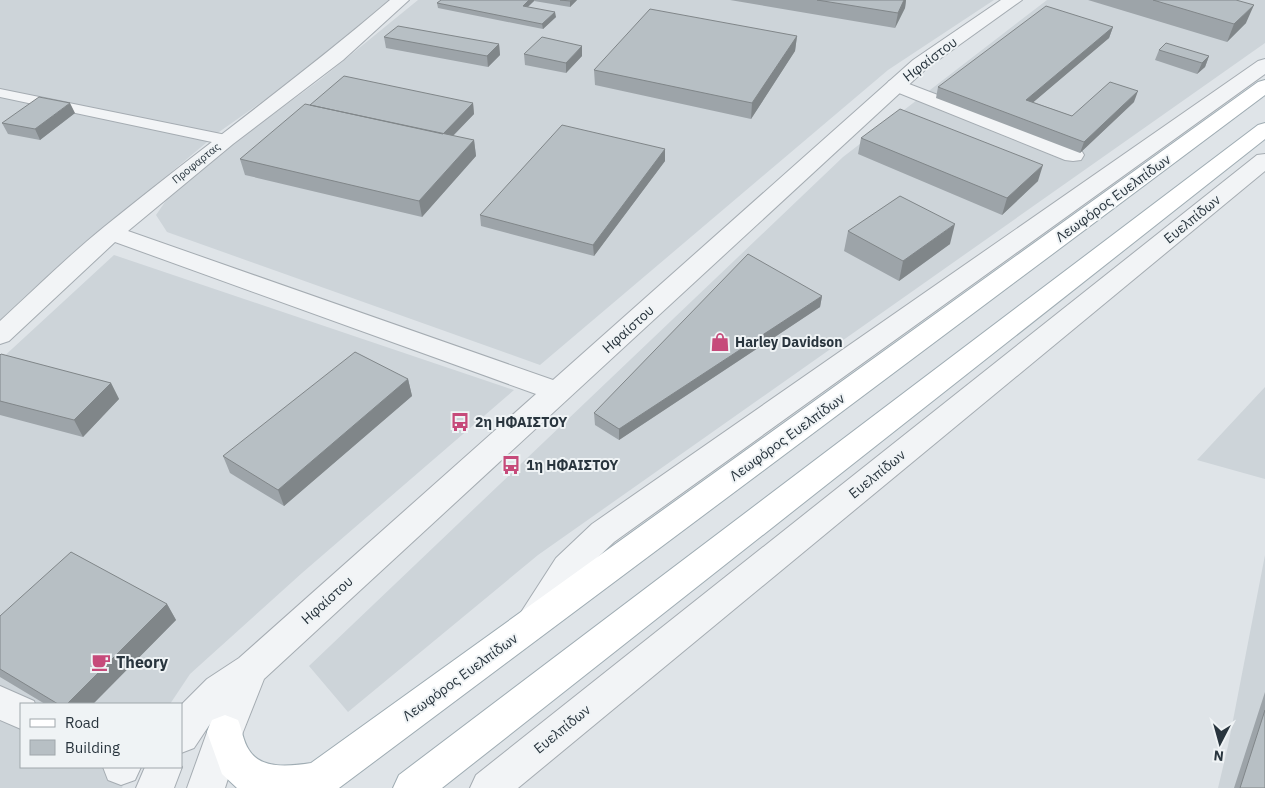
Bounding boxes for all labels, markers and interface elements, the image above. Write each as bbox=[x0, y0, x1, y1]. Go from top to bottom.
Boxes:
street label: Ηφαίστου bbox=[899, 33, 961, 85]
street label: Προφαρτας bbox=[169, 139, 223, 187]
street label: Λεωφόρος Ευελπίδων bbox=[1052, 150, 1174, 246]
street label: Ευελπίδων bbox=[1160, 191, 1224, 247]
street label: Ηφαίστου bbox=[598, 301, 658, 357]
shop icon: Harley Davidson bbox=[709, 331, 731, 353]
place label: Harley Davidson bbox=[735, 333, 842, 351]
street label: Λεωφόρος Ευελπίδων bbox=[726, 389, 848, 485]
bus stop icon: 2η ΗΦΑΙΣΤΟΥ bbox=[449, 411, 471, 433]
place label: 2η ΗΦΑΙΣΤΟΥ bbox=[475, 413, 567, 431]
street label: Ευελπίδων bbox=[845, 446, 909, 502]
bus stop icon: 1η ΗΦΑΙΣΤΟΥ bbox=[500, 454, 522, 476]
place label: 1η ΗΦΑΙΣΤΟΥ bbox=[526, 456, 618, 474]
street label: Ηφαίστου bbox=[297, 572, 357, 628]
street label: Λεωφόρος Ευελπίδων bbox=[399, 629, 521, 725]
cafe icon: Theory bbox=[90, 651, 112, 673]
place label: Theory bbox=[116, 652, 168, 672]
street label: Ευελπίδων bbox=[530, 701, 594, 757]
legend bbox=[20, 703, 182, 768]
text: Road bbox=[65, 713, 100, 732]
north arrow bbox=[1195, 718, 1245, 768]
text: Building bbox=[65, 738, 120, 757]
text: N bbox=[1213, 746, 1225, 765]

